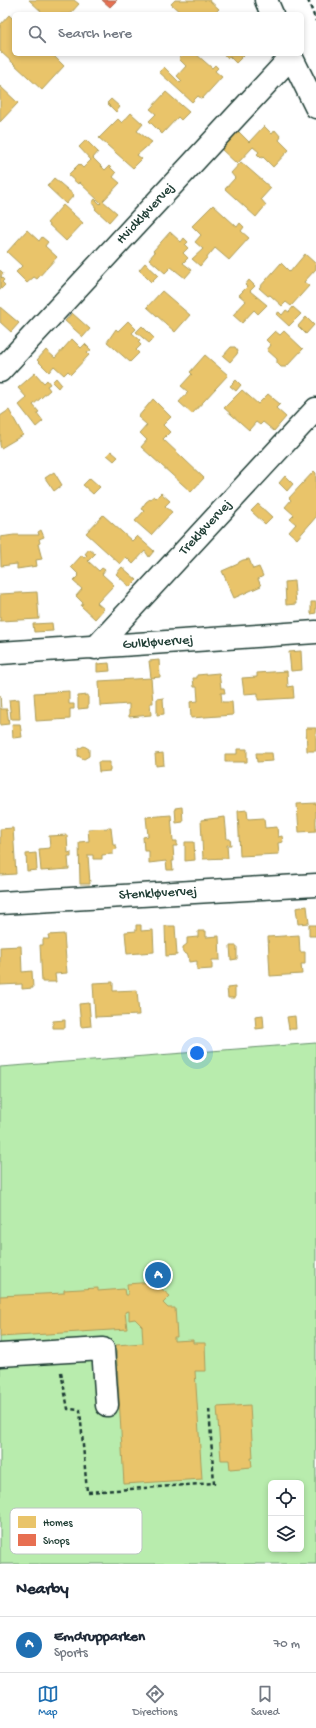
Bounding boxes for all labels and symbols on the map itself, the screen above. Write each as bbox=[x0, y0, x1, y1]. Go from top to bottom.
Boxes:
street label: Hvidkløvervej bbox=[113, 180, 179, 248]
street label: Trekløvervej bbox=[175, 497, 236, 560]
street label: Gulkløvervej bbox=[122, 632, 194, 654]
street label: Stenkløvervej bbox=[118, 883, 198, 905]
your location bbox=[187, 1043, 207, 1063]
pin: A bbox=[145, 1260, 171, 1290]
legend bbox=[10, 1508, 142, 1554]
text: Homes bbox=[43, 1518, 73, 1530]
text: Shops bbox=[43, 1536, 70, 1548]

